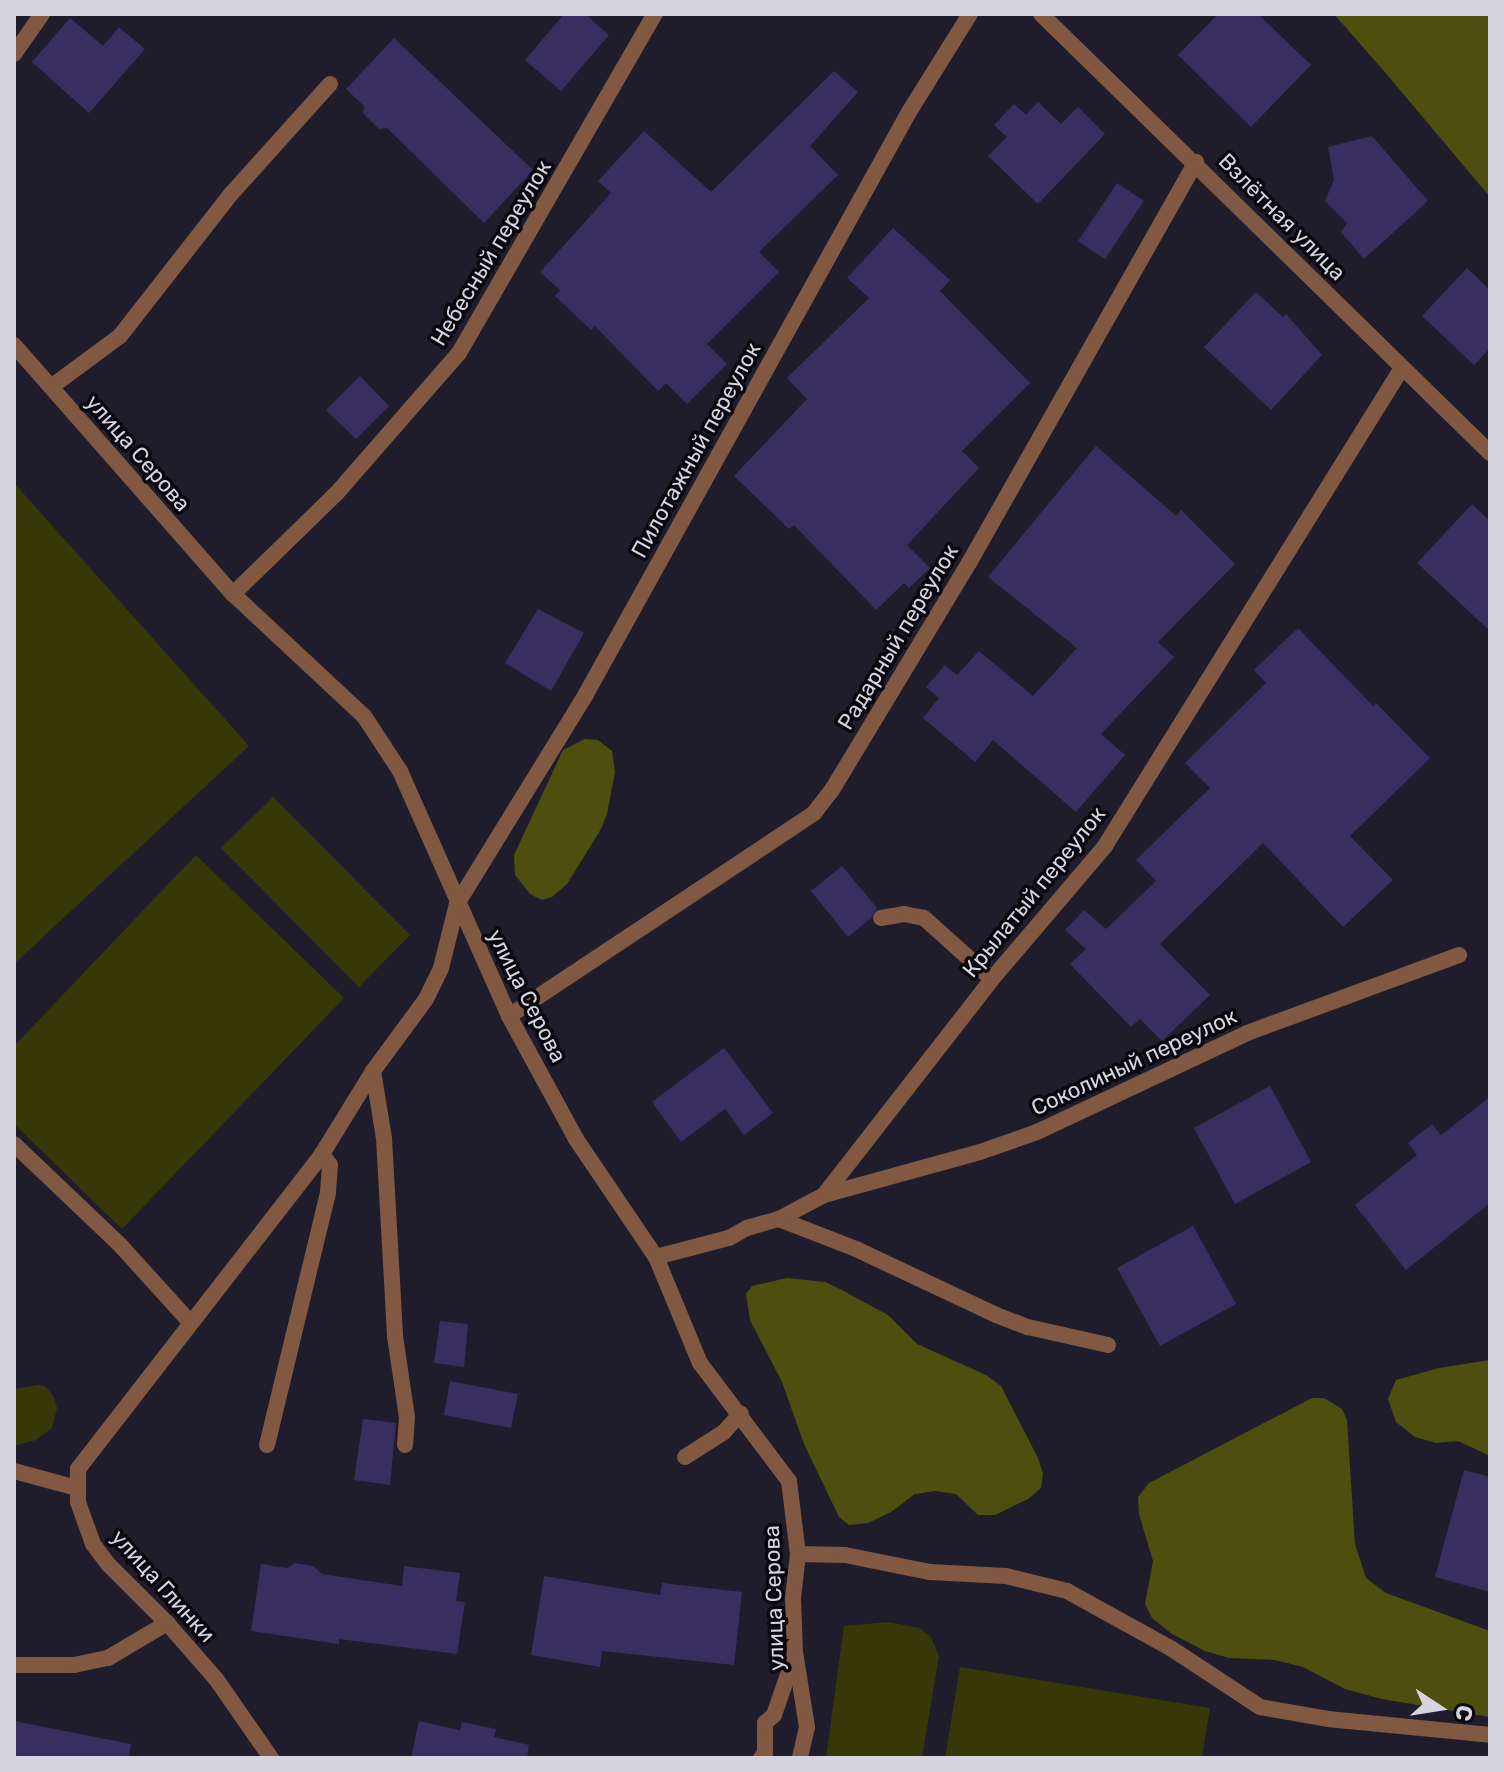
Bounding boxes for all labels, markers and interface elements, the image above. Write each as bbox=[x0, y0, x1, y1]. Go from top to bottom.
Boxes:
street label: Взлётная улица bbox=[1213, 148, 1351, 286]
street label: Небесный переулок bbox=[425, 155, 557, 351]
street label: Пилотажный переулок bbox=[626, 338, 766, 562]
street label: улица Серова bbox=[80, 389, 196, 517]
street label: Радарный переулок bbox=[832, 540, 964, 734]
street label: Крылатый переулок bbox=[957, 801, 1111, 983]
street label: улица Серова bbox=[482, 925, 572, 1067]
street label: Соколиный переулок bbox=[1027, 1003, 1241, 1121]
street label: улица Глинки bbox=[106, 1524, 220, 1648]
street label: улица Серова bbox=[758, 1525, 790, 1671]
north arrow bbox=[1400, 1668, 1480, 1748]
text: С bbox=[1449, 1703, 1479, 1723]

